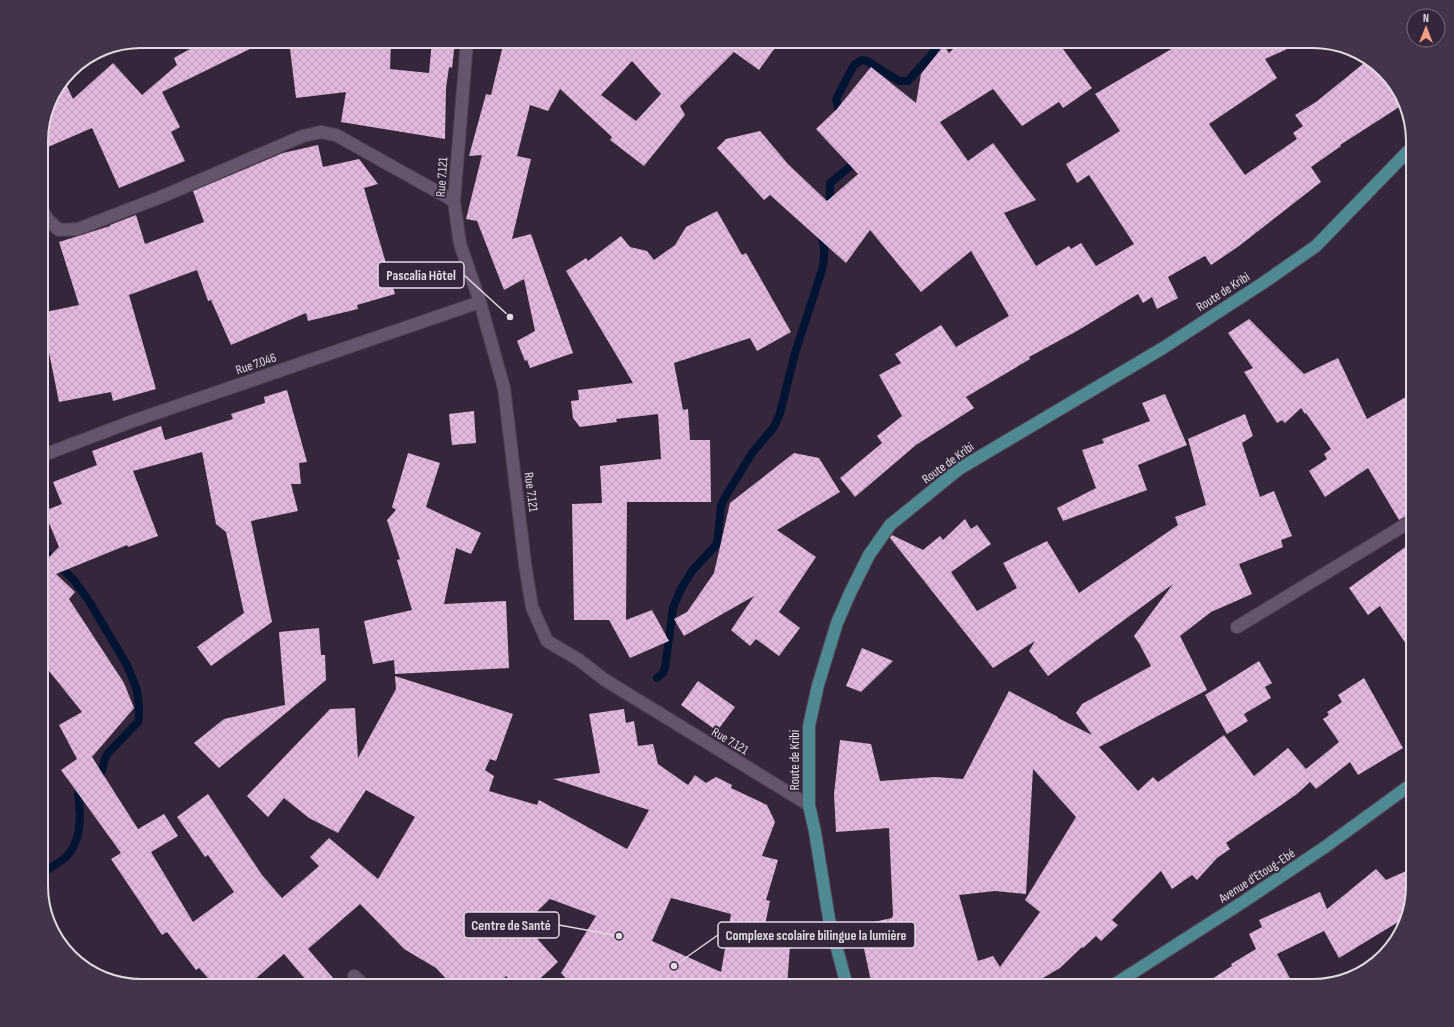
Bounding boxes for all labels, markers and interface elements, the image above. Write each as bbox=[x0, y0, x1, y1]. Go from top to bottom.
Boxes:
north arrow bbox=[1406, 8, 1446, 48]
text: N bbox=[1423, 12, 1429, 25]
street label: Rue 7.121 bbox=[433, 156, 451, 198]
callout: Pascalia Hôtel bbox=[378, 262, 464, 288]
text: Pascalia Hôtel bbox=[386, 267, 456, 284]
street label: Route de Kribi bbox=[1193, 269, 1253, 315]
street label: Rue 7.046 bbox=[234, 350, 279, 378]
street label: Route de Kribi bbox=[919, 439, 977, 487]
street label: Rue 7.121 bbox=[521, 471, 541, 513]
street label: Rue 7.121 bbox=[709, 724, 752, 758]
street label: Route de Kribi bbox=[787, 730, 803, 790]
street label: Avenue d'Etoug-Ebé bbox=[1215, 845, 1298, 907]
callout: Centre de Santé bbox=[464, 912, 559, 938]
text: Centre de Santé bbox=[471, 917, 551, 934]
callout: Complexe scolaire bilingue la lumière bbox=[718, 922, 915, 948]
text: Complexe scolaire bilingue la lumière bbox=[725, 927, 907, 944]

